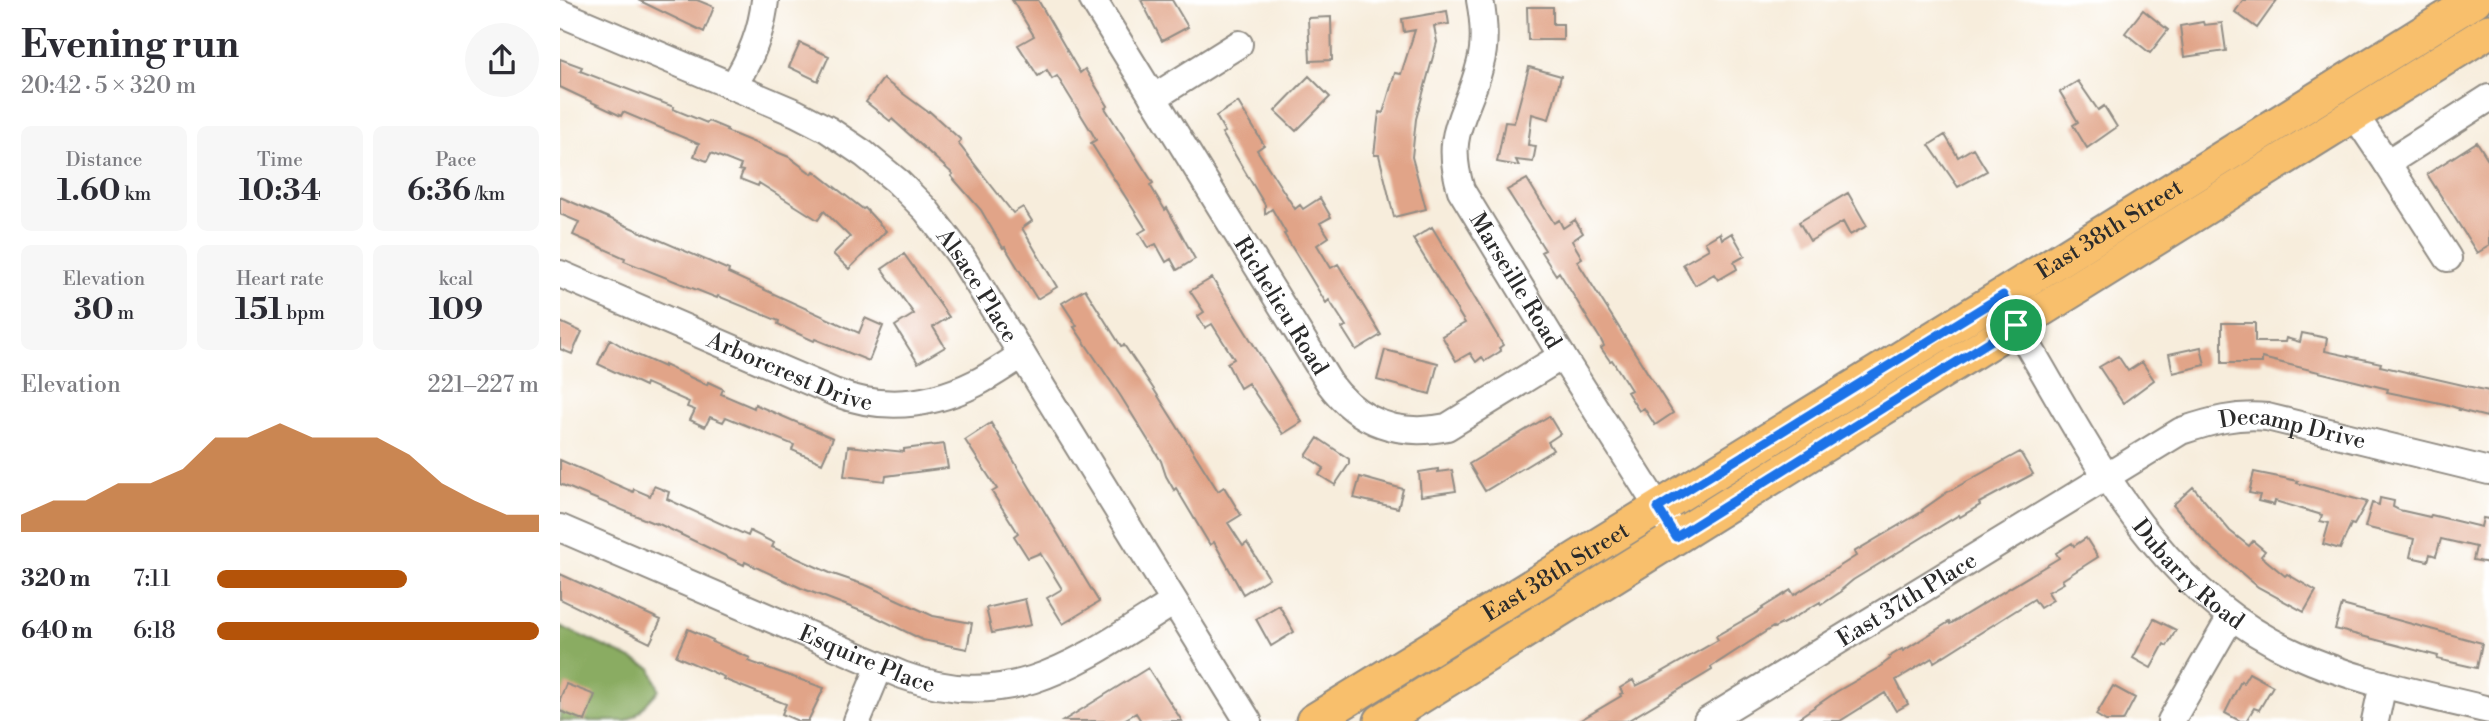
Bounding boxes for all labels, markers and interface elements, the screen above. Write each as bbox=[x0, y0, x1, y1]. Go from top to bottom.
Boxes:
text: Evening run bbox=[21, 22, 239, 69]
button: share bbox=[465, 23, 539, 97]
text: 20:42 · 5 × 320 m bbox=[21, 72, 196, 100]
text: Distance bbox=[66, 148, 142, 172]
text: Time bbox=[257, 148, 303, 172]
text: Pace bbox=[436, 148, 476, 172]
text: 1.60 bbox=[57, 172, 121, 210]
text: 10:34 bbox=[239, 172, 321, 210]
text: 6:36 bbox=[407, 172, 471, 210]
street label: East 38th Street bbox=[2031, 173, 2188, 286]
text: km bbox=[121, 182, 151, 206]
text: /km bbox=[471, 182, 505, 206]
street label: Marseille Road bbox=[1463, 207, 1567, 354]
street label: Alsace Place bbox=[930, 223, 1024, 348]
street label: Richelieu Road bbox=[1227, 232, 1334, 380]
text: Elevation bbox=[63, 267, 145, 291]
text: Heart rate bbox=[236, 267, 324, 291]
text: kcal bbox=[439, 267, 473, 291]
text: 30 bbox=[74, 291, 114, 329]
text: 151 bbox=[235, 291, 283, 329]
text: 109 bbox=[429, 291, 483, 329]
pin bbox=[1986, 295, 2046, 355]
text: m bbox=[114, 301, 134, 325]
text: bpm bbox=[283, 301, 325, 325]
icon: arrive bbox=[1997, 306, 2035, 344]
street label: Arborcrest Drive bbox=[702, 326, 875, 417]
text: Elevation bbox=[21, 371, 121, 399]
text: 221–227 m bbox=[428, 371, 539, 399]
street label: Decamp Drive bbox=[2217, 403, 2368, 456]
street label: Dubarry Road bbox=[2126, 514, 2249, 636]
street label: East 38th Street bbox=[1478, 516, 1634, 628]
street label: East 37th Place bbox=[1832, 546, 1982, 653]
text: 320 m bbox=[21, 565, 91, 593]
text: 7:11 bbox=[133, 565, 171, 593]
text: 640 m bbox=[21, 617, 93, 645]
text: 6:18 bbox=[133, 617, 176, 645]
street label: Esquire Place bbox=[795, 619, 938, 699]

